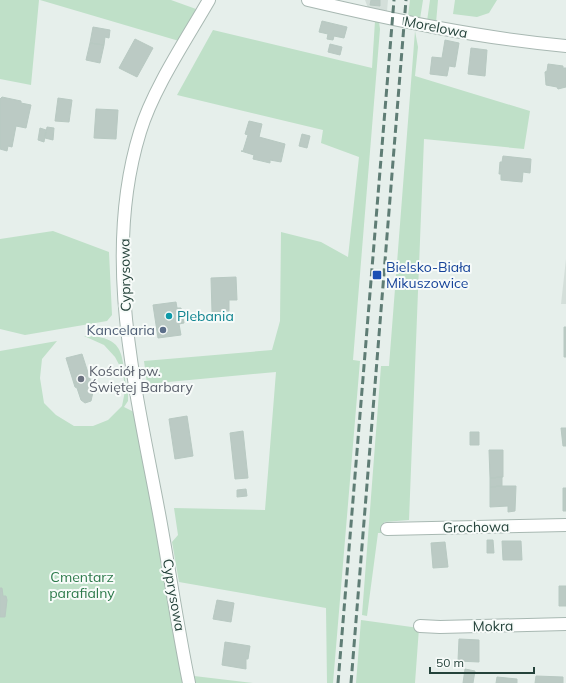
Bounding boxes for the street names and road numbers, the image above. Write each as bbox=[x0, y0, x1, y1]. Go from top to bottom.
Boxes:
street label: Morelowa bbox=[403, 12, 469, 42]
street label: Cyprysowa bbox=[115, 238, 135, 312]
street label: Grochowa bbox=[443, 517, 509, 537]
street label: Cyprysowa bbox=[159, 557, 189, 633]
street label: Mokra bbox=[473, 617, 513, 635]

